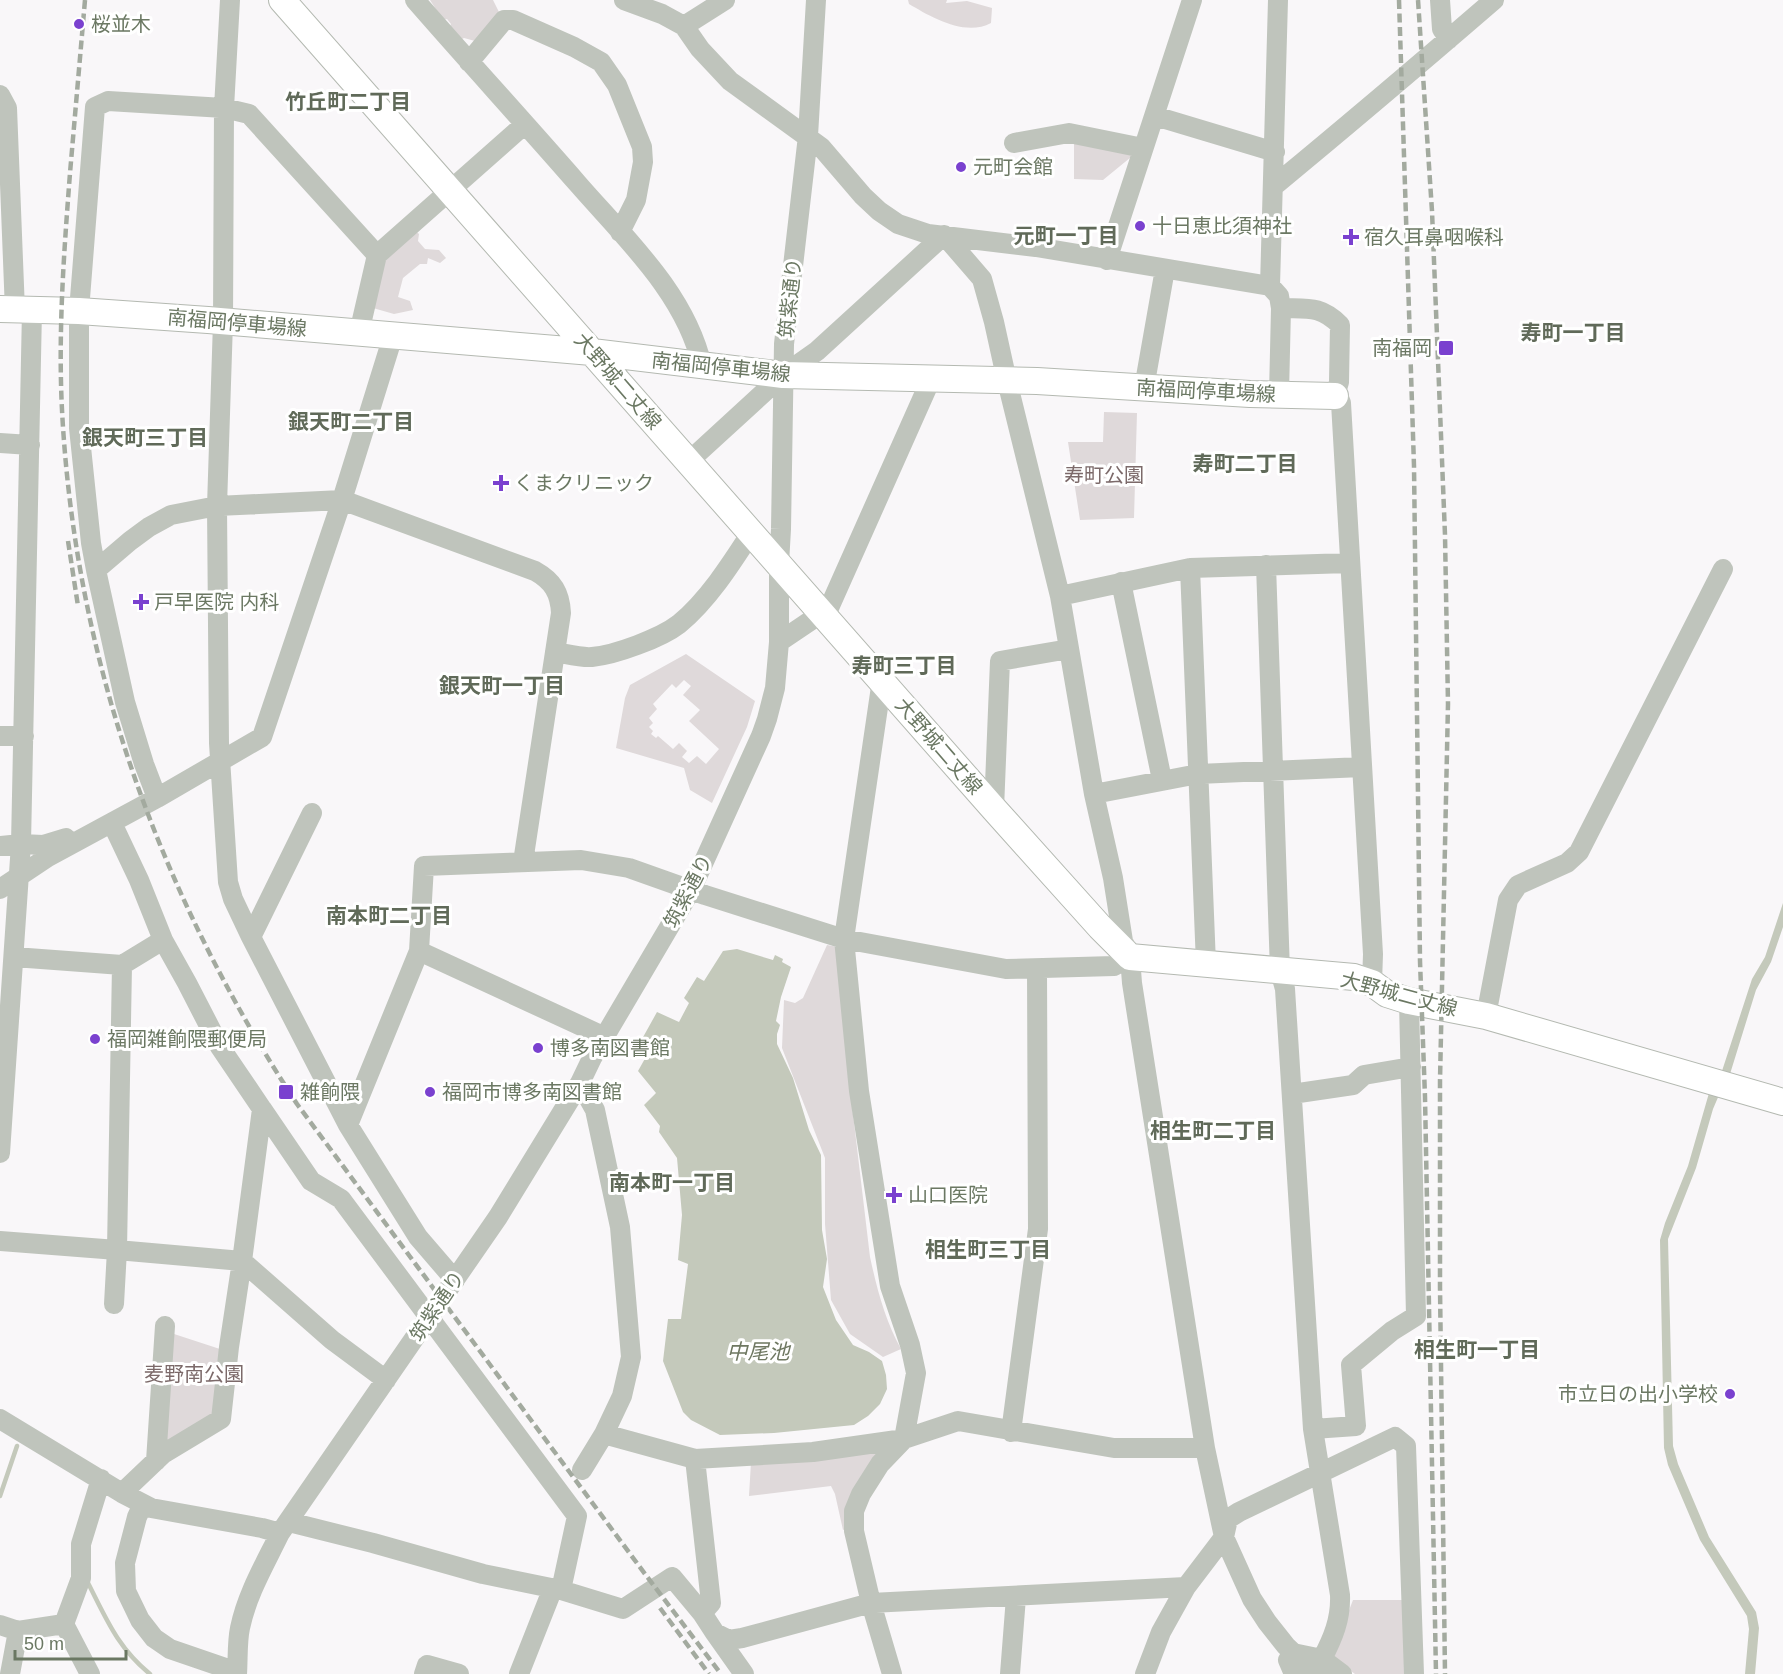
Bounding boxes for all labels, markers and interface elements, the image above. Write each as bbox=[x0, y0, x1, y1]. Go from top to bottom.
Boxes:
place label: 桜並木 bbox=[91, 13, 151, 35]
marker: 桜並木 bbox=[72, 17, 86, 31]
district label: 竹丘町二丁目 bbox=[285, 90, 411, 113]
place label: 元町会館 bbox=[973, 156, 1053, 178]
marker: 元町会館 bbox=[954, 160, 968, 174]
place label: 十日恵比須神社 bbox=[1152, 215, 1292, 237]
marker: 十日恵比須神社 bbox=[1133, 219, 1147, 233]
district label: 元町一丁目 bbox=[1014, 224, 1119, 247]
place label: 宿久耳鼻咽喉科 bbox=[1364, 226, 1504, 248]
marker: 宿久耳鼻咽喉科 bbox=[1342, 228, 1360, 246]
street label: 筑紫通り bbox=[775, 257, 805, 339]
street label: 南福岡停車場線 bbox=[166, 306, 308, 340]
district label: 寿町一丁目 bbox=[1521, 321, 1626, 344]
street label: 大野城二丈線 bbox=[570, 329, 666, 433]
place label: 南福岡 bbox=[1372, 337, 1432, 359]
marker: 南福岡 bbox=[1437, 339, 1455, 357]
street label: 南福岡停車場線 bbox=[650, 349, 792, 385]
street label: 南福岡停車場線 bbox=[1136, 376, 1276, 406]
district label: 銀天町二丁目 bbox=[288, 410, 414, 433]
district label: 銀天町三丁目 bbox=[82, 426, 208, 449]
district label: 寿町二丁目 bbox=[1193, 452, 1298, 475]
park label: 寿町公園 bbox=[1064, 464, 1144, 486]
place label: くまクリニック bbox=[514, 472, 654, 494]
marker: くまクリニック bbox=[492, 474, 510, 492]
place label: 戸早医院 内科 bbox=[154, 591, 280, 613]
marker: 戸早医院 内科 bbox=[132, 593, 150, 611]
district label: 寿町三丁目 bbox=[852, 654, 957, 677]
district label: 銀天町一丁目 bbox=[439, 674, 565, 697]
street label: 大野城二丈線 bbox=[891, 694, 987, 798]
street label: 筑紫通り bbox=[660, 851, 716, 931]
district label: 南本町二丁目 bbox=[326, 904, 452, 927]
street label: 大野城二丈線 bbox=[1338, 968, 1460, 1020]
place label: 福岡雑餉隈郵便局 bbox=[107, 1028, 267, 1050]
marker: 福岡雑餉隈郵便局 bbox=[88, 1032, 102, 1046]
place label: 博多南図書館 bbox=[550, 1037, 670, 1059]
marker: 博多南図書館 bbox=[531, 1041, 545, 1055]
place label: 雑餉隈 bbox=[300, 1081, 360, 1103]
place label: 福岡市博多南図書館 bbox=[442, 1081, 622, 1103]
marker: 雑餉隈 bbox=[277, 1083, 295, 1101]
marker: 福岡市博多南図書館 bbox=[423, 1085, 437, 1099]
district label: 相生町二丁目 bbox=[1150, 1119, 1276, 1142]
district label: 南本町一丁目 bbox=[609, 1171, 735, 1194]
place label: 山口医院 bbox=[908, 1184, 988, 1206]
marker: 山口医院 bbox=[885, 1186, 903, 1204]
district label: 相生町三丁目 bbox=[925, 1238, 1051, 1261]
street label: 筑紫通り bbox=[406, 1267, 468, 1345]
district label: 相生町一丁目 bbox=[1414, 1338, 1540, 1361]
water label: 中尾池 bbox=[727, 1340, 791, 1363]
park label: 麦野南公園 bbox=[144, 1363, 244, 1385]
place label: 市立日の出小学校 bbox=[1558, 1383, 1718, 1405]
marker: 市立日の出小学校 bbox=[1723, 1387, 1737, 1401]
scale bar bbox=[15, 1623, 126, 1661]
text: 50 m bbox=[24, 1634, 64, 1654]

